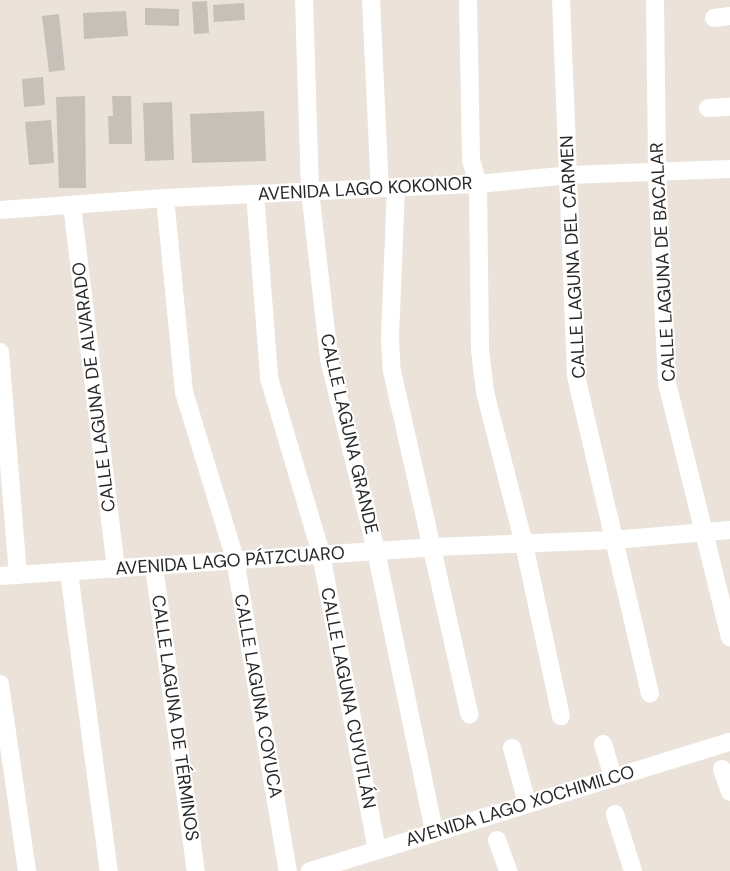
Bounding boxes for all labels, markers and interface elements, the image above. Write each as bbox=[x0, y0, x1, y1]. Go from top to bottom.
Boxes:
street label: CALLE LAGUNA DEL CARMEN bbox=[556, 135, 590, 379]
street label: CALLE LAGUNA DE BACALAR bbox=[646, 142, 680, 382]
street label: AVENIDA LAGO KOKONOR bbox=[257, 173, 473, 205]
street label: CALLE LAGUNA DE ALVARADO bbox=[68, 261, 120, 513]
street label: CALLE LAGUNA GRANDE bbox=[315, 332, 383, 536]
street label: AVENIDA LAGO PÁTZCUARO bbox=[115, 542, 345, 580]
street label: CALLE LAGUNA CUYUTLÁN bbox=[316, 586, 380, 810]
street label: CALLE LAGUNA COYUCA bbox=[229, 592, 287, 800]
street label: CALLE LAGUNA DE TÉRMINOS bbox=[147, 594, 203, 842]
street label: AVENIDA LAGO XOCHIMILCO bbox=[403, 761, 637, 851]

